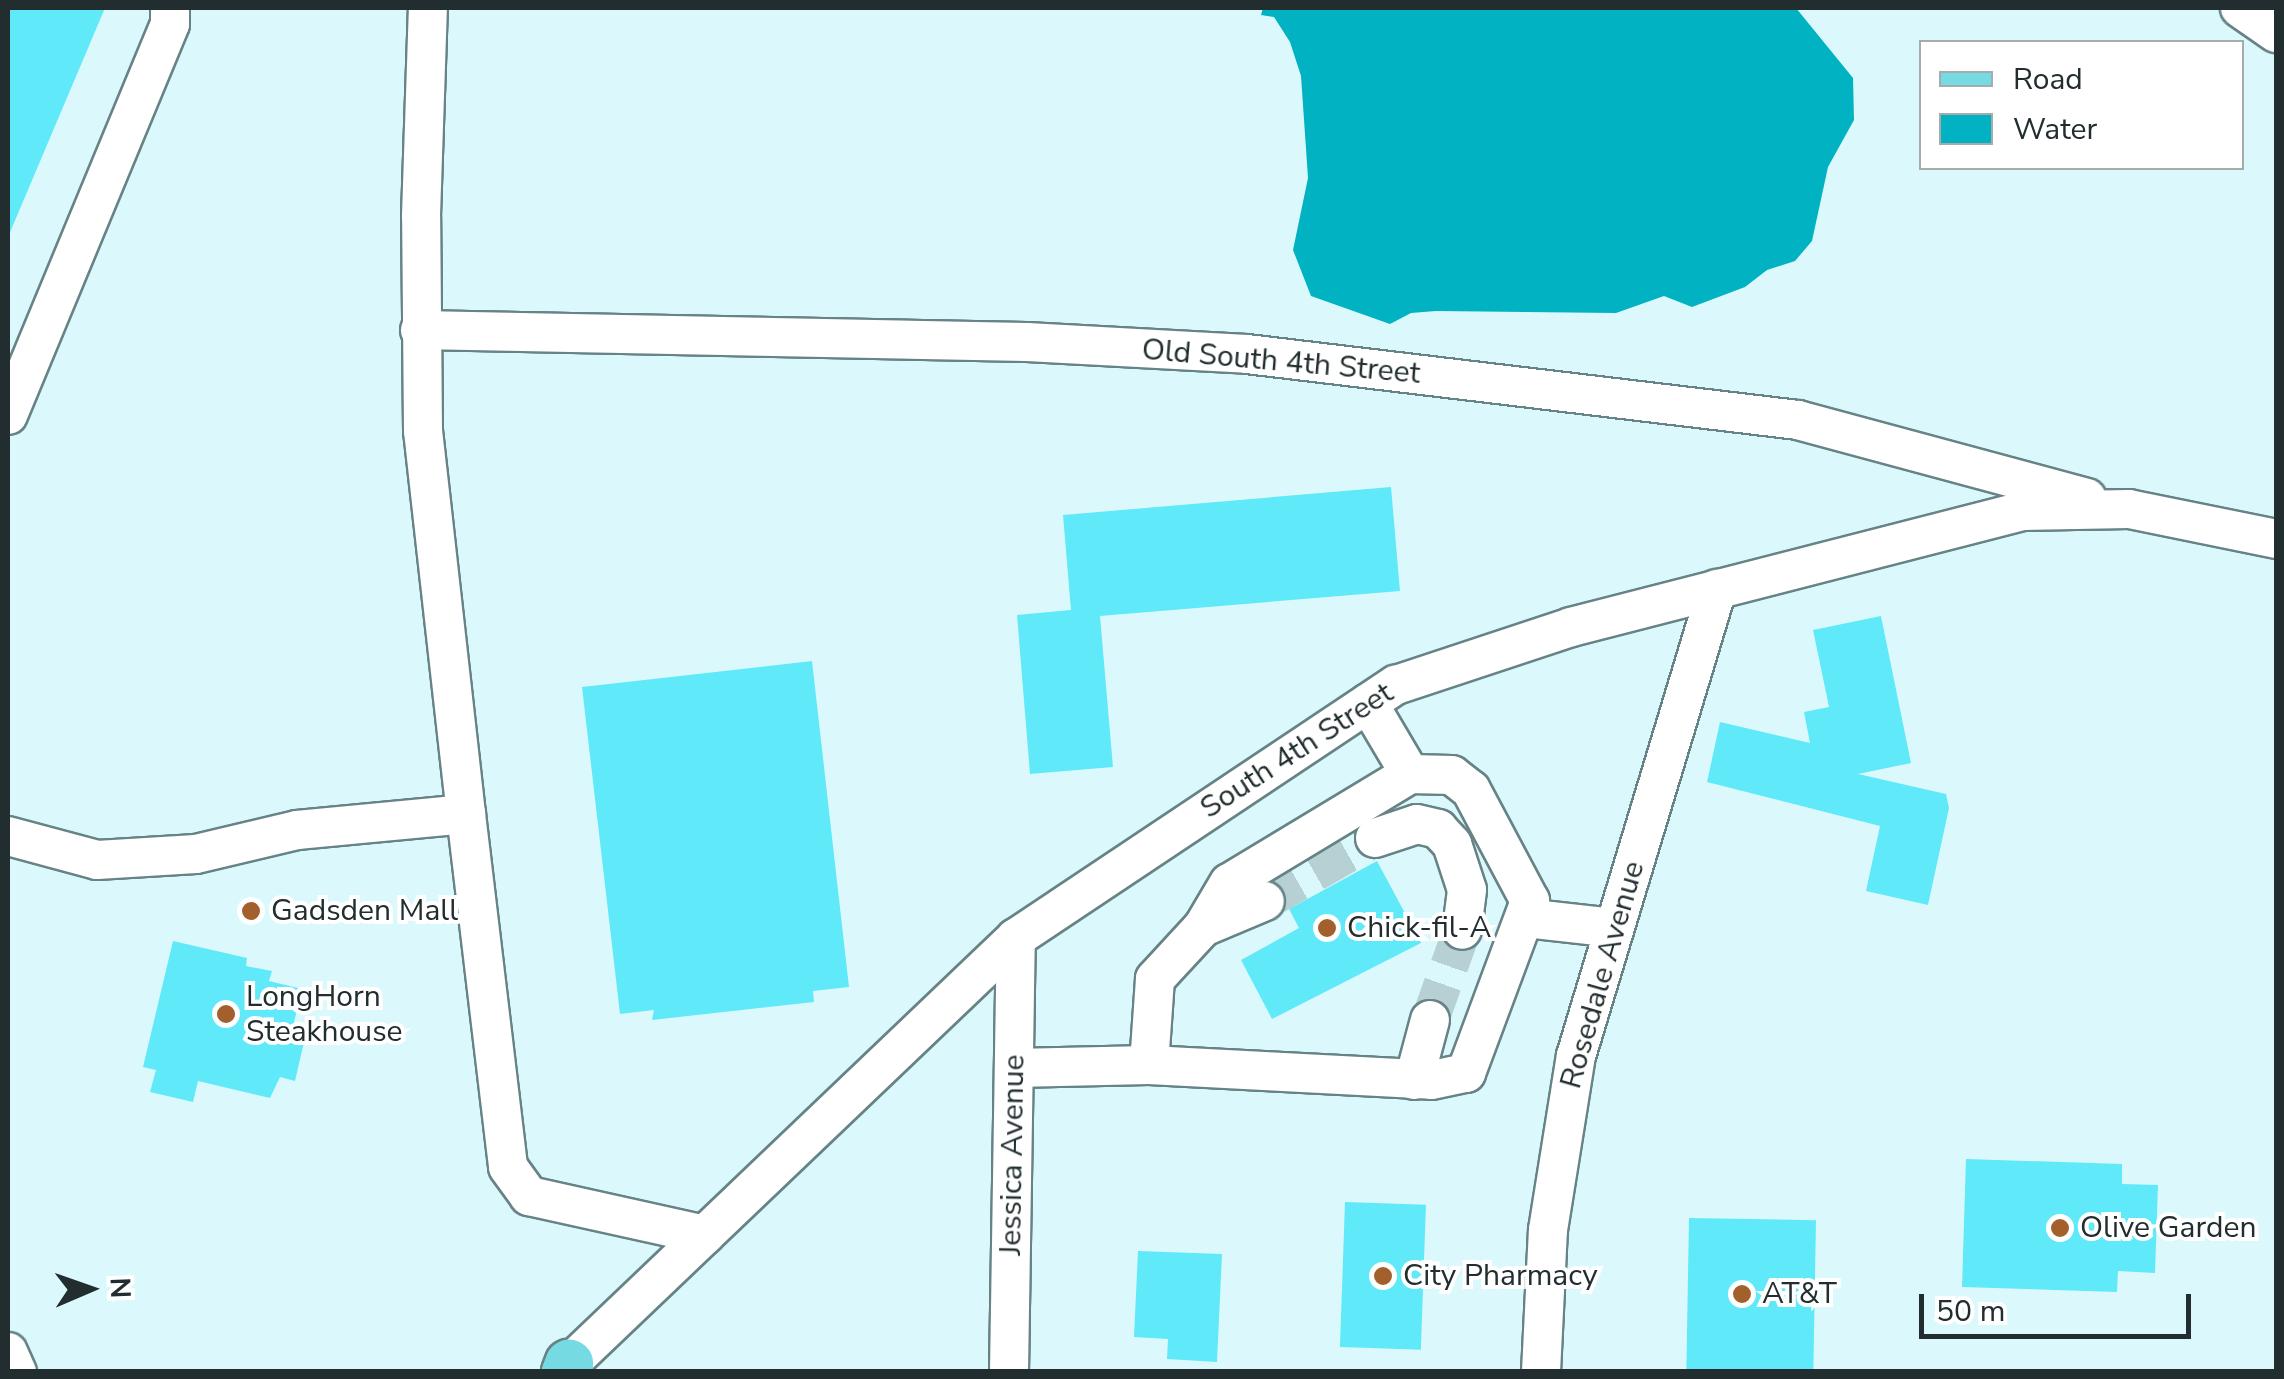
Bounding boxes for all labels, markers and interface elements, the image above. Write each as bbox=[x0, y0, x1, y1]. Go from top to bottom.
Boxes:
legend bbox=[1919, 40, 2244, 170]
text: Road bbox=[2013, 59, 2083, 100]
text: Water bbox=[2013, 109, 2097, 150]
street label: Old South 4th Street bbox=[1140, 332, 1422, 392]
street label: South 4th Street bbox=[1194, 675, 1400, 827]
street label: Rosedale Avenue bbox=[1553, 857, 1653, 1093]
place label: Gadsden Mall bbox=[271, 893, 458, 929]
marker: Gadsden Mall bbox=[240, 900, 262, 922]
place label: Chick-fil-A bbox=[1347, 910, 1491, 946]
marker: Chick-fil-A bbox=[1316, 917, 1338, 939]
place label: LongHorn Steakhouse bbox=[246, 979, 403, 1050]
marker: LongHorn Steakhouse bbox=[215, 1003, 237, 1025]
street label: Jessica Avenue bbox=[993, 1054, 1033, 1256]
place label: Olive Garden bbox=[2080, 1210, 2256, 1246]
marker: Olive Garden bbox=[2049, 1217, 2071, 1239]
north arrow bbox=[40, 1239, 140, 1339]
place label: City Pharmacy bbox=[1403, 1258, 1598, 1294]
marker: City Pharmacy bbox=[1372, 1265, 1394, 1287]
scale bar bbox=[1924, 1274, 2196, 1336]
place label: AT&T bbox=[1762, 1276, 1837, 1312]
text: N bbox=[101, 1277, 139, 1299]
marker: AT&T bbox=[1731, 1283, 1753, 1305]
text: 50 m bbox=[1936, 1291, 2005, 1332]

